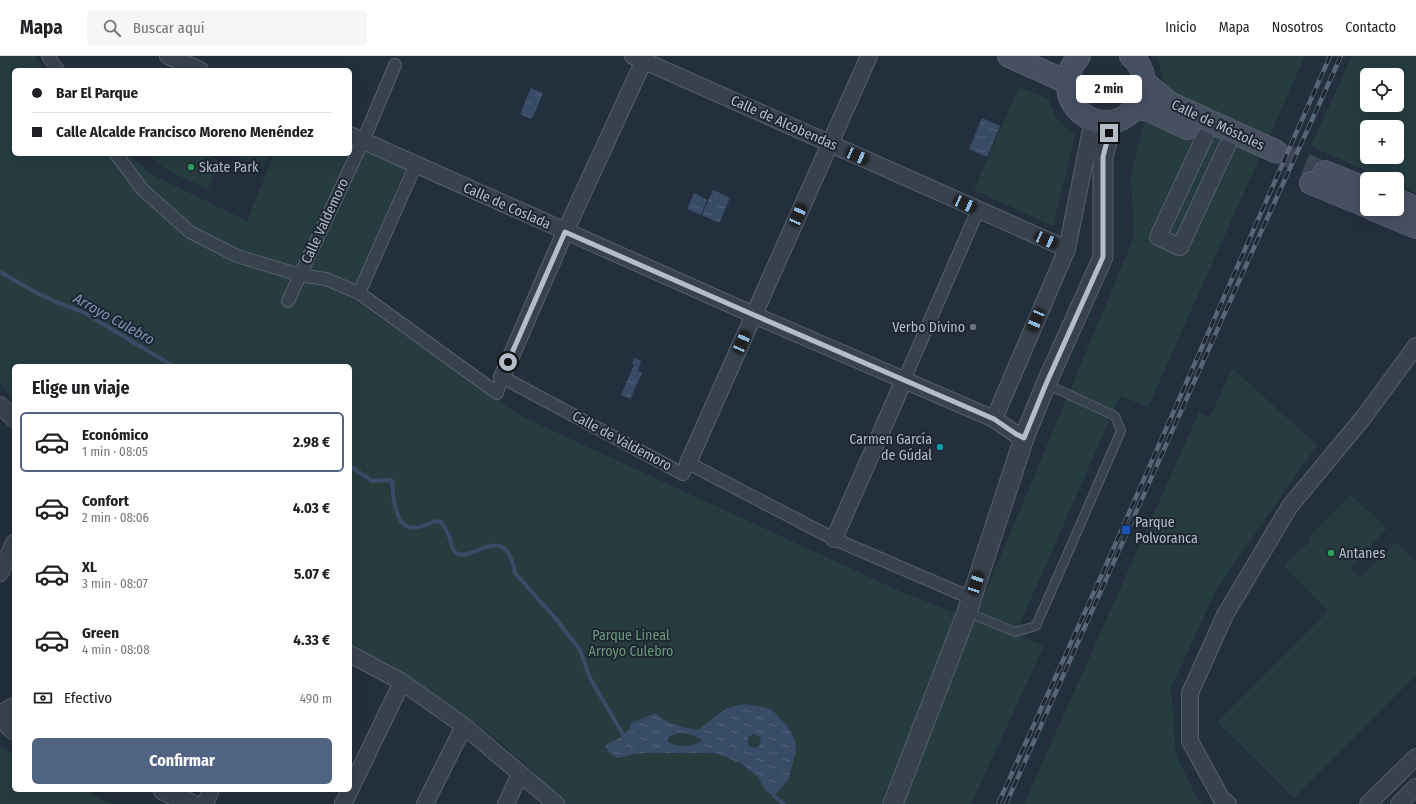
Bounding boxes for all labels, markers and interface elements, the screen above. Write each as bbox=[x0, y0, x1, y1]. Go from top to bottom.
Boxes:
search box bbox=[87, 10, 367, 46]
text: Mapa bbox=[20, 16, 63, 39]
icon: search bbox=[101, 17, 123, 39]
text: Buscar aquí bbox=[133, 19, 205, 37]
text: Inicio bbox=[1165, 19, 1197, 36]
text: Mapa bbox=[1219, 19, 1250, 36]
text: Nosotros bbox=[1272, 19, 1323, 36]
text: Contacto bbox=[1345, 19, 1396, 36]
map controls bbox=[1360, 68, 1404, 216]
button: locate bbox=[1360, 68, 1404, 112]
callout: 2 min bbox=[1076, 75, 1142, 103]
text: 2 min bbox=[1095, 81, 1123, 96]
text: Bar El Parque bbox=[56, 84, 138, 102]
street label: Calle de Alcobendas bbox=[728, 92, 840, 154]
street label: Calle de Móstoles bbox=[1169, 96, 1267, 154]
button: + bbox=[1360, 120, 1404, 164]
text: Calle Alcalde Francisco Moreno Menéndez bbox=[56, 123, 314, 141]
route end bbox=[1100, 124, 1118, 142]
car bbox=[844, 146, 870, 166]
place label: Skate Park bbox=[199, 159, 259, 176]
marker: Skate Park bbox=[186, 162, 196, 172]
button: − bbox=[1360, 172, 1404, 216]
street label: Calle Valdemoro bbox=[298, 175, 352, 267]
street label: Calle de Coslada bbox=[461, 179, 553, 233]
car bbox=[952, 194, 978, 214]
car bbox=[788, 202, 808, 228]
car bbox=[1033, 230, 1059, 250]
water label: Arroyo Culebro bbox=[69, 289, 158, 349]
car bbox=[1026, 307, 1046, 333]
place label: Verbo Divino bbox=[892, 319, 965, 336]
marker: Verbo Divino bbox=[968, 322, 978, 332]
car bbox=[732, 329, 752, 355]
route start bbox=[499, 353, 517, 371]
text: Elige un viaje bbox=[32, 377, 130, 399]
street label: Calle de Valdemoro bbox=[569, 408, 675, 474]
icon: car bbox=[34, 424, 70, 460]
text: Económico bbox=[82, 426, 149, 444]
place label: Carmen García de Gúdal bbox=[849, 431, 932, 464]
text: 2.98 € bbox=[293, 433, 330, 451]
marker: Carmen García de Gúdal bbox=[935, 442, 945, 452]
text: 1 min · 08:05 bbox=[82, 444, 148, 459]
icon: car bbox=[34, 490, 70, 526]
text: Confort bbox=[82, 492, 129, 510]
text: 4.03 € bbox=[293, 499, 330, 517]
text: 2 min · 08:06 bbox=[82, 510, 149, 525]
place label: Parque Polvoranca bbox=[1135, 514, 1198, 547]
marker: Parque Polvoranca bbox=[1120, 524, 1132, 536]
place label: Antanes bbox=[1339, 545, 1385, 562]
marker: Antanes bbox=[1326, 548, 1336, 558]
icon: car bbox=[34, 556, 70, 592]
text: XL bbox=[82, 558, 97, 576]
text: 5.07 € bbox=[294, 565, 330, 583]
car bbox=[967, 570, 985, 596]
text: 3 min · 08:07 bbox=[82, 576, 148, 591]
icon: car bbox=[34, 622, 70, 658]
text: Green bbox=[82, 624, 119, 642]
park label: Parque Lineal Arroyo Culebro bbox=[589, 627, 673, 660]
text: 4.33 € bbox=[293, 631, 330, 649]
text: 4 min · 08:08 bbox=[82, 642, 150, 657]
icon: cash bbox=[32, 687, 54, 709]
text: Efectivo bbox=[64, 689, 112, 707]
text: 490 m bbox=[300, 691, 332, 706]
button: Confirmar bbox=[32, 738, 332, 784]

